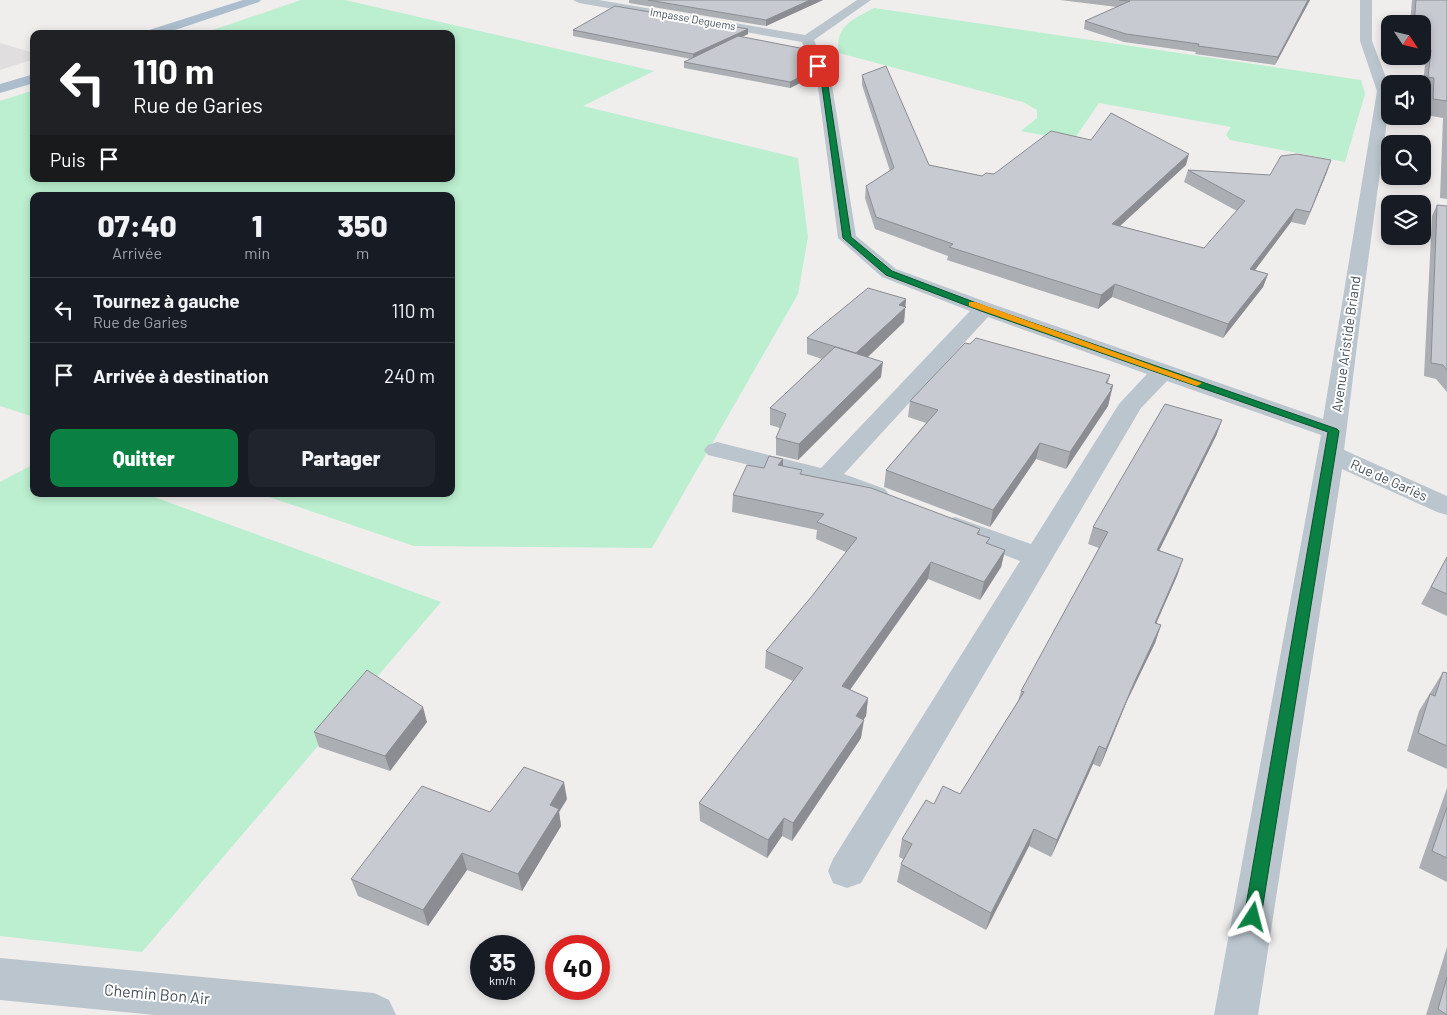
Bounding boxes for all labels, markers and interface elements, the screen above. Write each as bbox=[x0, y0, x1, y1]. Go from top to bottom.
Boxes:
street label: Impasse Deguems bbox=[649, 5, 737, 32]
north arrow bbox=[1381, 15, 1431, 65]
map controls bbox=[1381, 15, 1431, 245]
pin bbox=[797, 45, 839, 87]
text: 110 m bbox=[133, 49, 214, 91]
icon: left bbox=[50, 50, 115, 115]
icon: arrive bbox=[804, 52, 832, 80]
button: sound bbox=[1381, 75, 1431, 125]
text: Rue de Garies bbox=[133, 91, 263, 117]
button: search bbox=[1381, 135, 1431, 185]
icon: arrive bbox=[95, 145, 123, 173]
text: Puis bbox=[50, 148, 85, 171]
button: layers bbox=[1381, 195, 1431, 245]
text: 07:40 bbox=[97, 207, 177, 243]
text: 1 bbox=[252, 207, 262, 243]
text: 350 bbox=[338, 207, 388, 243]
text: Arrivée bbox=[112, 243, 162, 262]
text: min bbox=[244, 243, 270, 262]
text: m bbox=[356, 243, 369, 262]
street label: Avenue Aristide Briand bbox=[1328, 275, 1363, 413]
text: Tournez à gauche bbox=[93, 289, 240, 312]
icon: left bbox=[50, 296, 78, 324]
text: 110 m bbox=[391, 299, 435, 322]
text: Rue de Garies bbox=[93, 312, 187, 331]
icon: arrive bbox=[50, 361, 78, 389]
text: Arrivée à destination bbox=[93, 364, 269, 387]
text: 240 m bbox=[384, 364, 435, 387]
button: Quitter bbox=[50, 429, 238, 487]
button: Partager bbox=[248, 429, 435, 487]
street label: Rue de Gariès bbox=[1348, 455, 1431, 504]
position arrow bbox=[1226, 890, 1278, 942]
speed limit sign: 40 bbox=[545, 935, 610, 1000]
text: 35 bbox=[489, 946, 516, 976]
text: km/h bbox=[489, 973, 516, 987]
street label: Chemin Bon Air bbox=[103, 979, 211, 1008]

